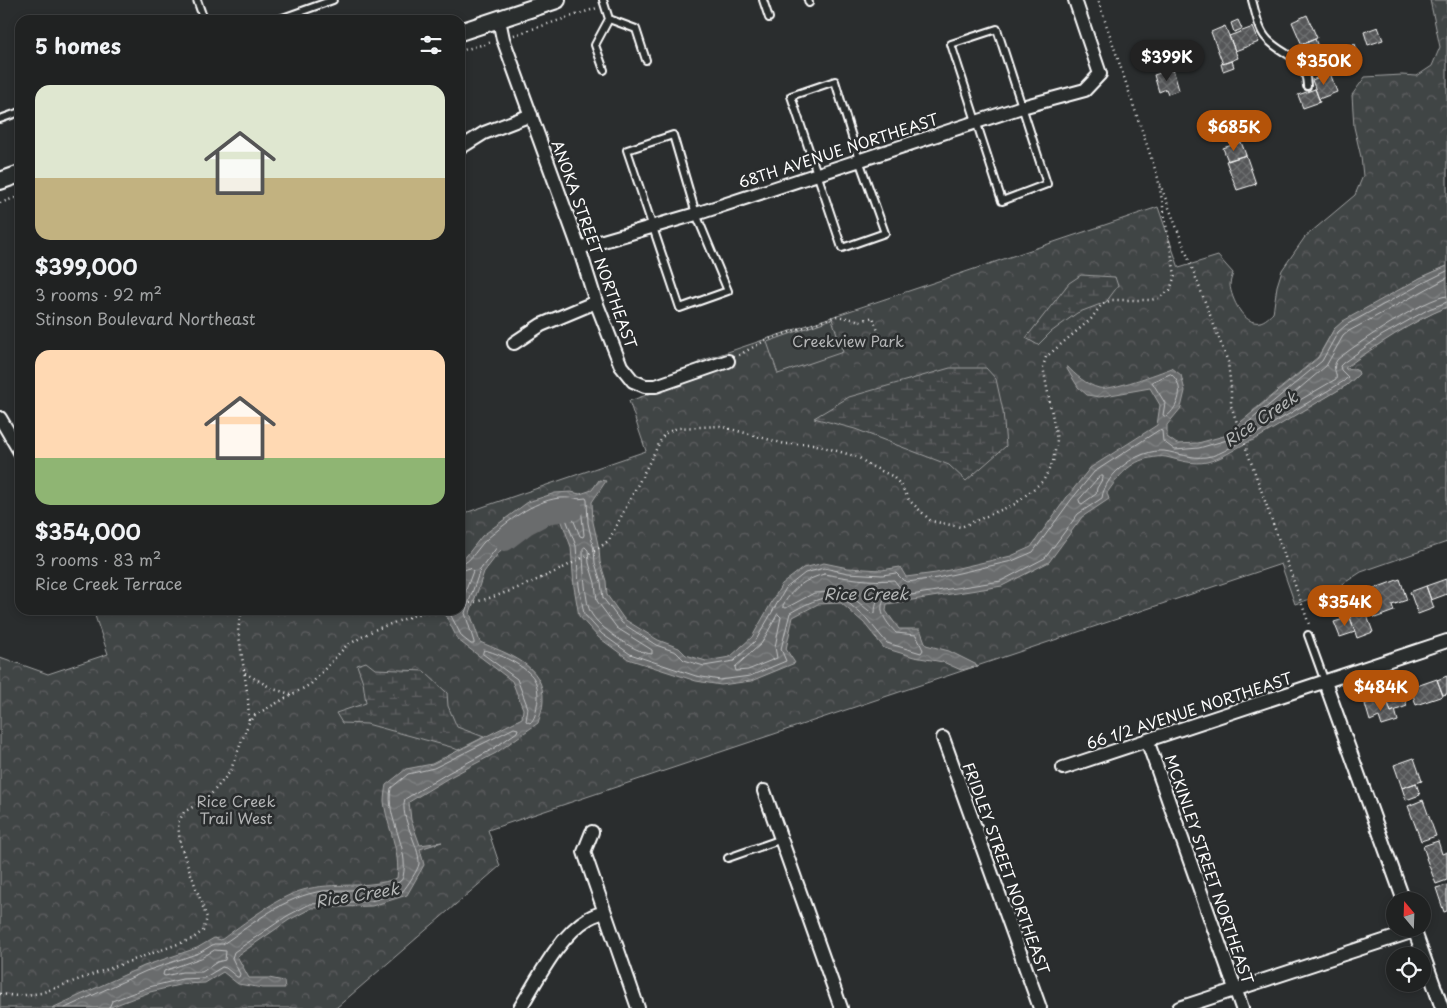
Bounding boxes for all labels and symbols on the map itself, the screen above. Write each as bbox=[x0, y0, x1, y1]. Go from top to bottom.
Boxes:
pin: $399K bbox=[1132, 39, 1202, 82]
pin: $350K bbox=[1289, 44, 1359, 86]
street label: 68TH AVENUE NORTHEAST bbox=[735, 107, 942, 193]
pin: $685K bbox=[1199, 110, 1269, 152]
street label: ANOKA STREET NORTHEAST bbox=[547, 137, 644, 352]
park label: Creekview Park bbox=[792, 329, 904, 352]
water label: Rice Creek bbox=[1218, 384, 1303, 452]
water label: Rice Creek bbox=[824, 581, 909, 605]
pin: $354K bbox=[1310, 584, 1380, 627]
street label: 66 1/2 AVENUE NORTHEAST bbox=[1083, 666, 1296, 754]
pin: $484K bbox=[1346, 670, 1416, 712]
street label: MCKINLEY STREET NORTHEAST bbox=[1160, 751, 1260, 988]
street label: FRIDLEY STREET NORTHEAST bbox=[958, 759, 1056, 978]
park label: Rice Creek Trail West bbox=[196, 789, 276, 829]
water label: Rice Creek bbox=[313, 875, 402, 912]
north arrow bbox=[1386, 892, 1431, 938]

